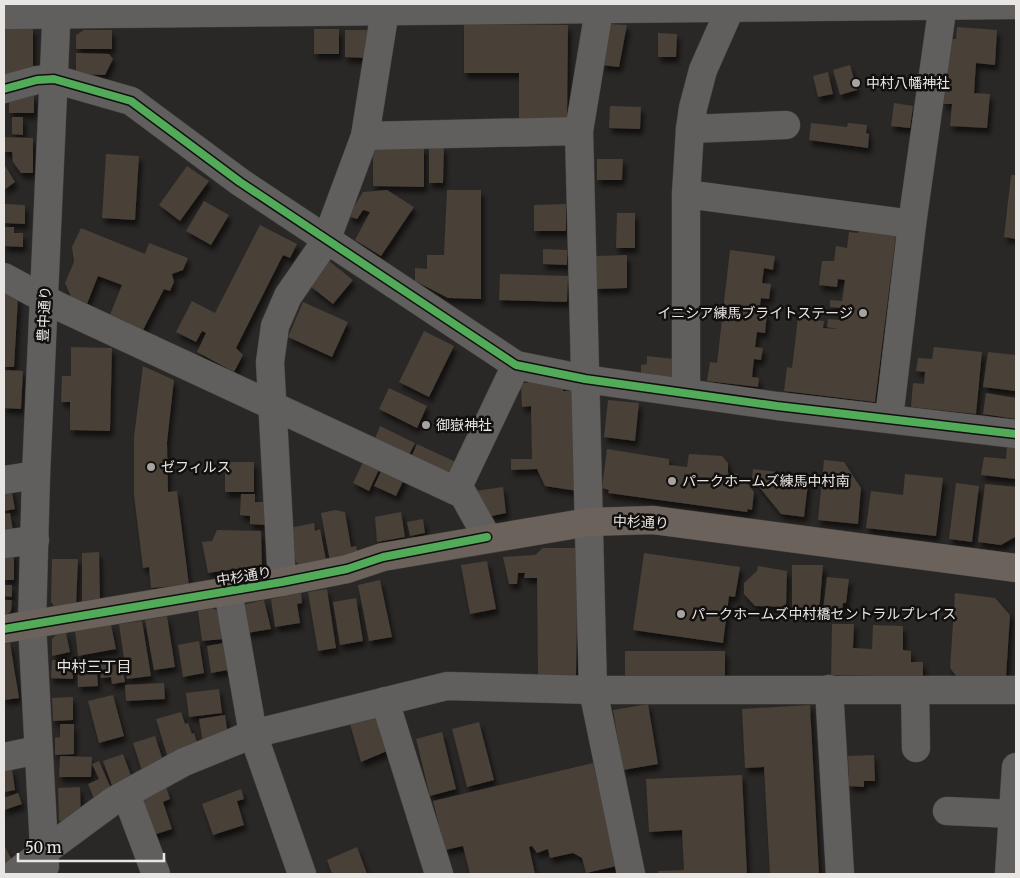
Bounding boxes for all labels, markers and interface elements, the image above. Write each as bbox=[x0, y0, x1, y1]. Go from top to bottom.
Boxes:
place label: 中村八幡神社 bbox=[866, 74, 950, 92]
marker: 中村八幡神社 bbox=[850, 77, 862, 89]
street label: 豊中通り bbox=[34, 286, 54, 342]
place label: イニシア練馬ブライトステージ bbox=[657, 304, 853, 322]
marker: イニシア練馬ブライトステージ bbox=[857, 307, 869, 319]
place label: 御嶽神社 bbox=[436, 416, 492, 434]
marker: 御嶽神社 bbox=[420, 419, 432, 431]
place label: ゼフィルス bbox=[161, 458, 231, 476]
marker: ゼフィルス bbox=[145, 461, 157, 473]
place label: パークホームズ練馬中村南 bbox=[682, 472, 850, 490]
marker: パークホームズ練馬中村南 bbox=[666, 475, 678, 487]
street label: 中杉通り bbox=[613, 512, 669, 532]
street label: 中杉通り bbox=[215, 563, 273, 589]
place label: パークホームズ中村橋セントラルプレイス bbox=[691, 605, 956, 623]
marker: パークホームズ中村橋セントラルプレイス bbox=[675, 608, 687, 620]
district label: 中村三丁目 bbox=[56, 657, 132, 676]
scale bar bbox=[18, 830, 164, 862]
text: 50 m bbox=[25, 838, 62, 857]

